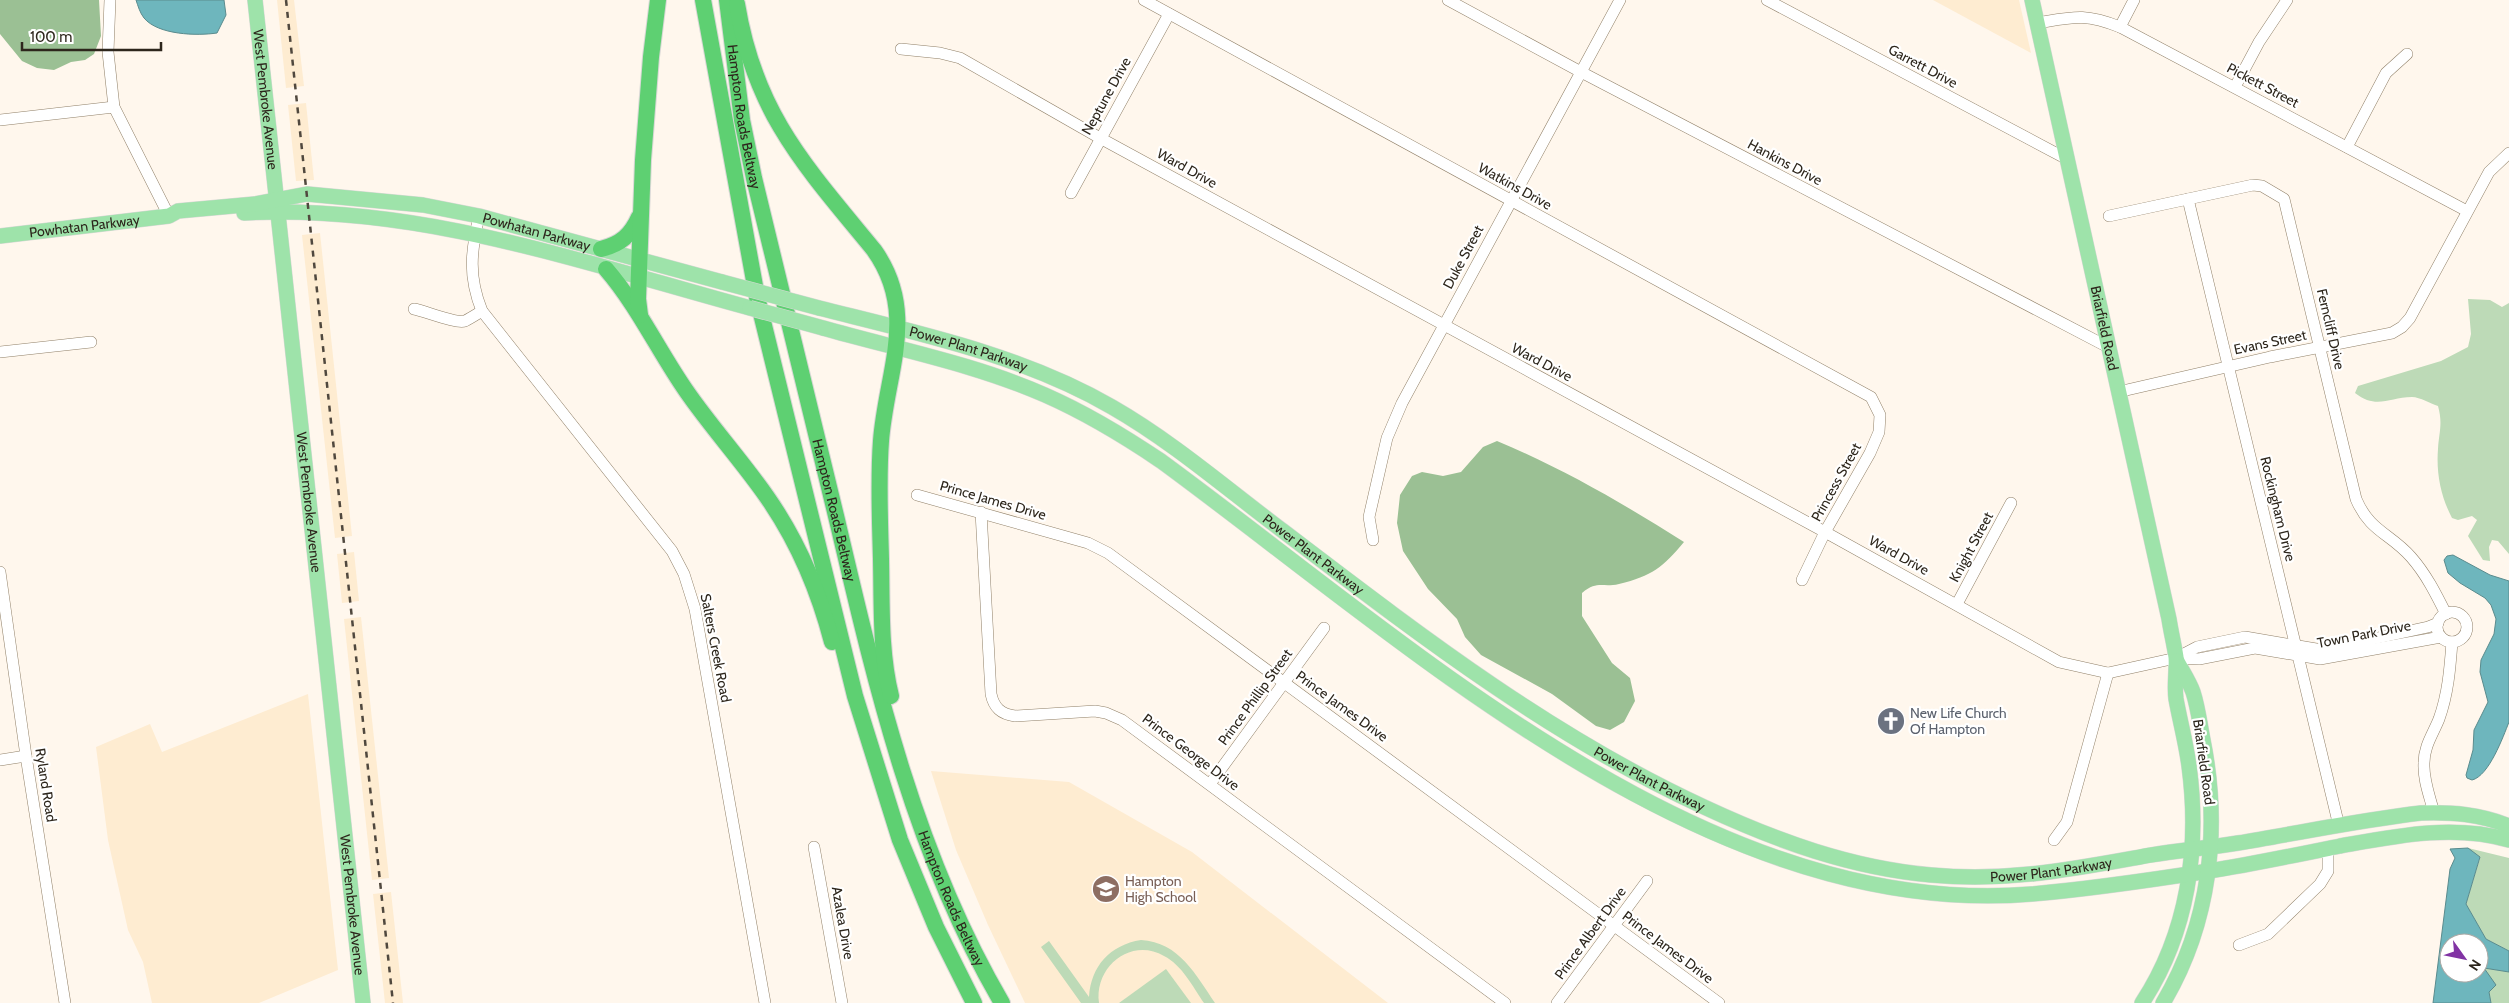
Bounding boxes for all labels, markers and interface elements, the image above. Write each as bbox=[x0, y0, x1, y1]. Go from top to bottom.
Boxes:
scale bar bbox=[22, 20, 161, 52]
text: 100 m bbox=[30, 28, 72, 46]
street label: West Pembroke Avenue bbox=[249, 28, 282, 171]
street label: Garrett Drive bbox=[1885, 40, 1961, 92]
street label: Hampton Roads Beltway bbox=[724, 43, 765, 191]
street label: Neptune Drive bbox=[1077, 54, 1135, 138]
street label: Pickett Street bbox=[2224, 59, 2302, 112]
street label: Hankins Drive bbox=[1745, 135, 1825, 189]
street label: Ward Drive bbox=[1154, 144, 1220, 192]
street label: Watkins Drive bbox=[1475, 158, 1555, 214]
street label: Powhatan Parkway bbox=[481, 208, 593, 255]
street label: Powhatan Parkway bbox=[28, 211, 141, 241]
street label: Duke Street bbox=[1439, 222, 1487, 292]
street label: Briarfield Road bbox=[2087, 284, 2123, 372]
street label: Ferncliff Drive bbox=[2313, 287, 2349, 371]
street label: Power Plant Parkway bbox=[907, 322, 1030, 376]
street label: Evans Street bbox=[2232, 325, 2308, 358]
street label: Ward Drive bbox=[1509, 339, 1575, 385]
street label: West Pembroke Avenue bbox=[293, 431, 326, 573]
street label: Hampton Roads Beltway bbox=[808, 437, 860, 583]
street label: Princess Street bbox=[1807, 439, 1865, 525]
street label: Rockingham Drive bbox=[2256, 455, 2300, 563]
street label: Prince James Drive bbox=[938, 476, 1048, 524]
street label: Knight Street bbox=[1945, 509, 1997, 585]
street label: Power Plant Parkway bbox=[1259, 510, 1368, 598]
street label: Ward Drive bbox=[1866, 531, 1932, 579]
street label: Salters Creek Road bbox=[697, 592, 735, 704]
street label: Town Park Drive bbox=[2316, 616, 2412, 652]
street label: Prince Phillip Street bbox=[1214, 645, 1296, 749]
street label: Prince James Drive bbox=[1292, 666, 1392, 746]
place label: New Life Church Of Hampton bbox=[1910, 704, 2007, 738]
church icon: New Life Church Of Hampton bbox=[1876, 706, 1906, 736]
street label: Prince George Drive bbox=[1139, 710, 1243, 794]
street label: Briarfield Road bbox=[2189, 718, 2219, 806]
street label: Power Plant Parkway bbox=[1591, 742, 1708, 815]
street label: Ryland Road bbox=[31, 747, 61, 823]
street label: Hampton Roads Beltway bbox=[914, 828, 989, 969]
street label: West Pembroke Avenue bbox=[336, 834, 369, 976]
street label: Power Plant Parkway bbox=[1990, 853, 2113, 886]
place label: Hampton High School bbox=[1125, 872, 1197, 906]
school or university icon: Hampton High School bbox=[1091, 874, 1121, 904]
street label: Prince Albert Drive bbox=[1550, 883, 1630, 983]
street label: Azalea Drive bbox=[828, 885, 858, 961]
street label: Prince James Drive bbox=[1619, 907, 1717, 987]
north arrow bbox=[2439, 933, 2489, 983]
text: N bbox=[2465, 956, 2485, 974]

